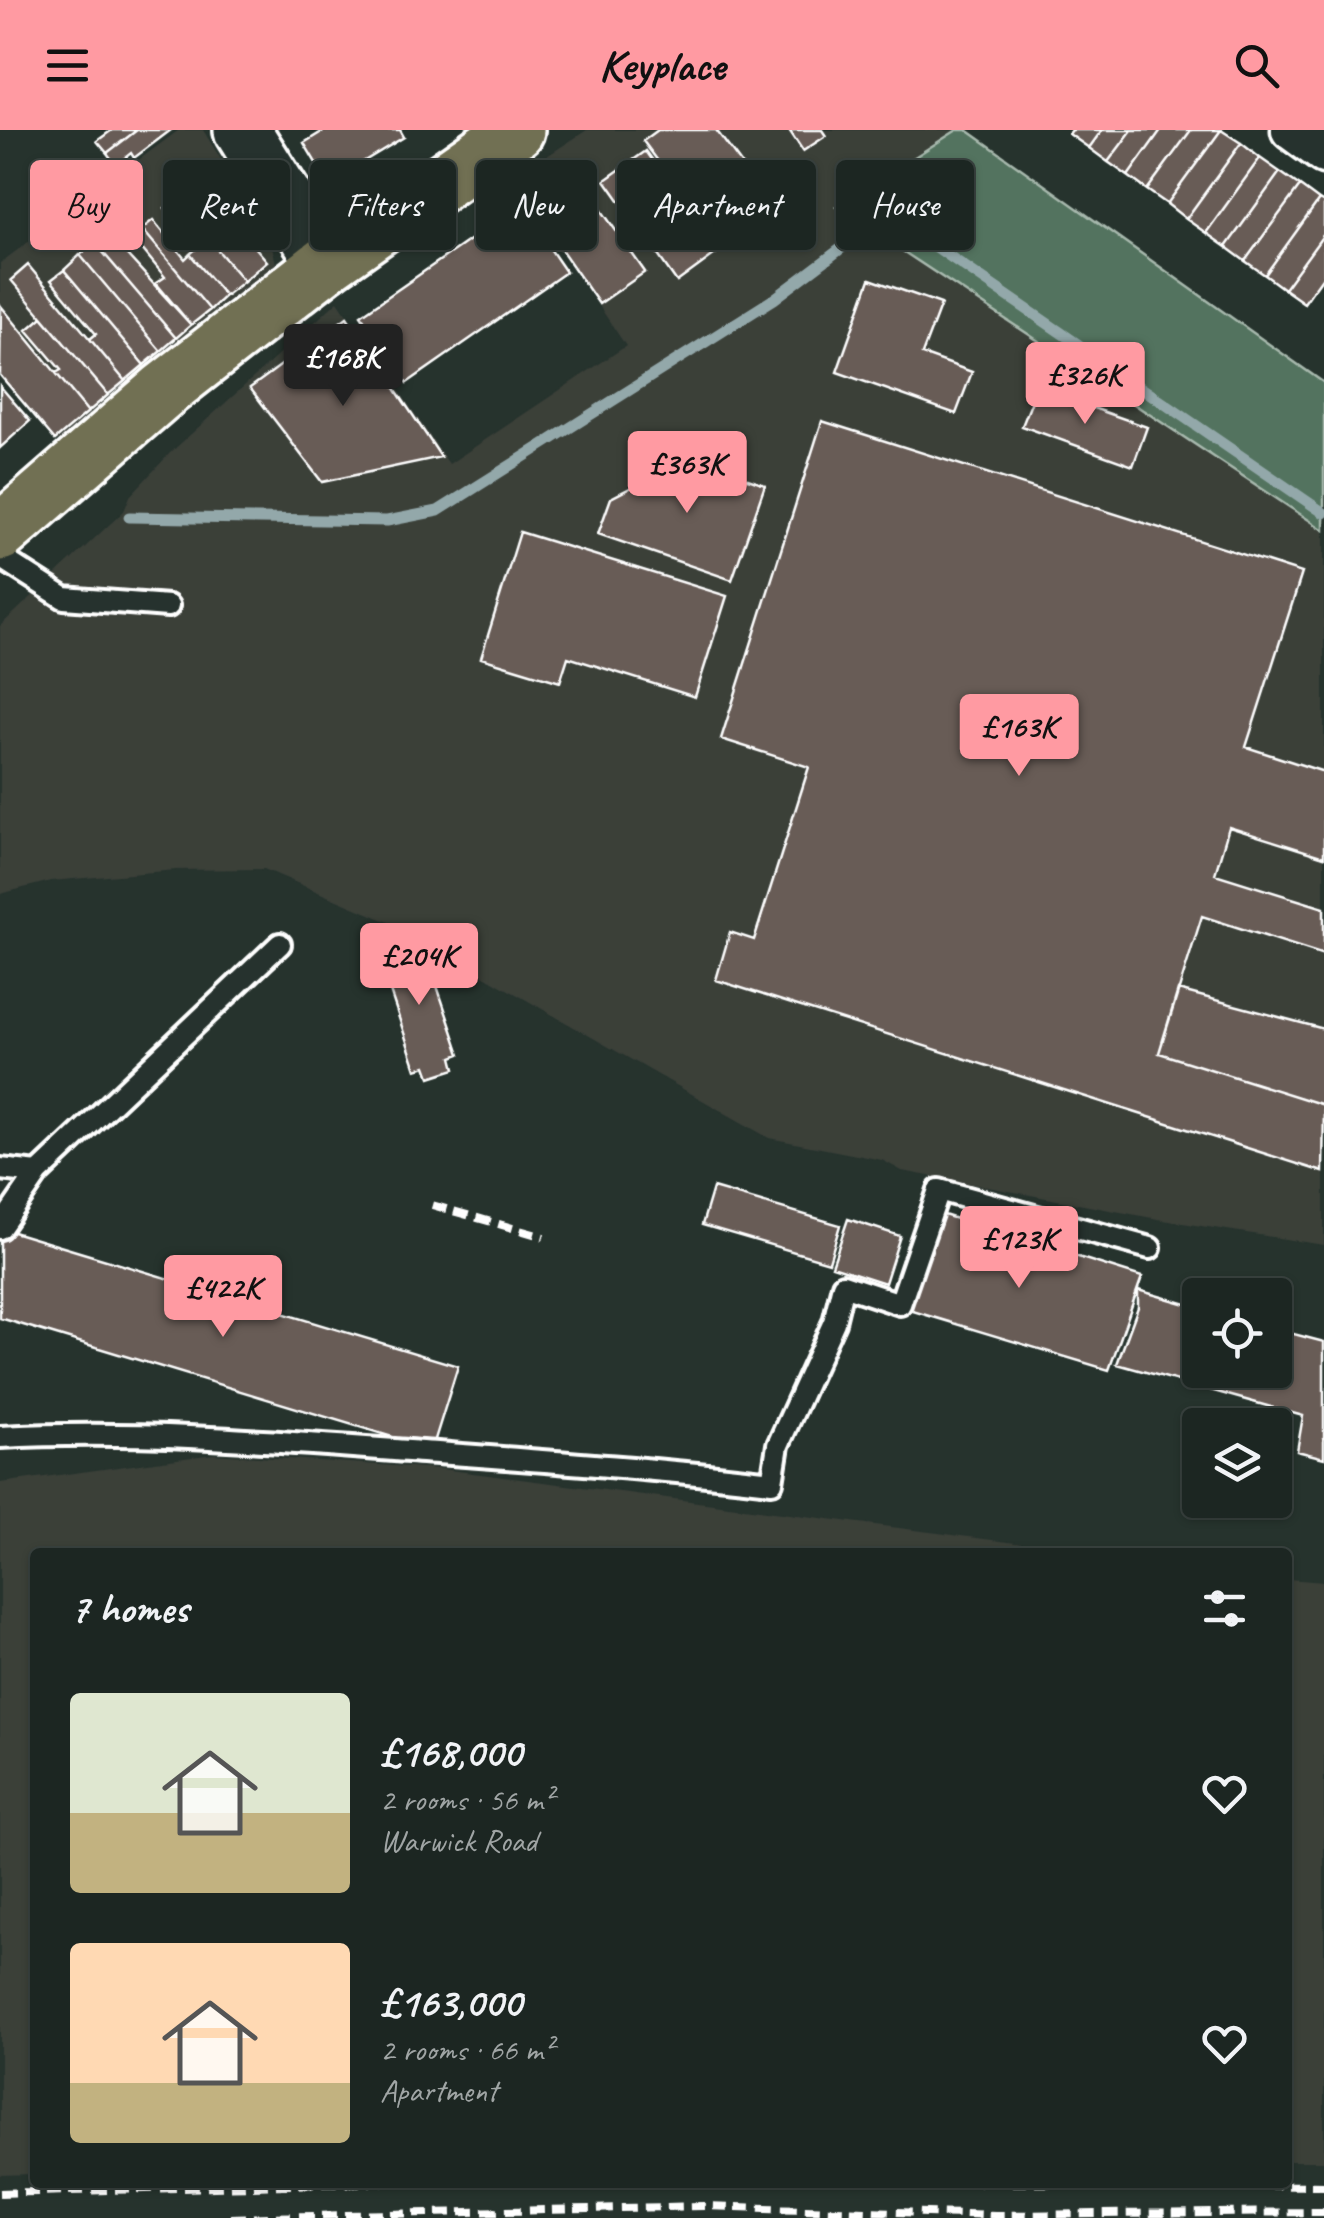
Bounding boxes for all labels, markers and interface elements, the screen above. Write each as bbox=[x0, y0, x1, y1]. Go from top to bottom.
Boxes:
text: Keyplace bbox=[599, 37, 725, 94]
icon: menu bbox=[40, 38, 95, 93]
icon: search bbox=[1229, 38, 1284, 93]
chip: Buy bbox=[30, 160, 143, 250]
chip: Rent bbox=[163, 160, 290, 250]
chip: Filters bbox=[310, 160, 456, 250]
chip: New bbox=[476, 160, 597, 250]
chip: Apartment bbox=[617, 160, 816, 250]
chip: House bbox=[836, 160, 974, 250]
pin: £168K bbox=[273, 324, 413, 409]
text: £168K bbox=[306, 336, 380, 377]
pin: £326K bbox=[1015, 342, 1155, 427]
text: £326K bbox=[1048, 354, 1122, 395]
pin: £363K bbox=[617, 431, 757, 516]
text: £363K bbox=[650, 443, 724, 484]
pin: £163K bbox=[949, 694, 1089, 779]
text: £163K bbox=[982, 706, 1056, 747]
pin: £204K bbox=[349, 923, 489, 1008]
text: £204K bbox=[382, 935, 456, 976]
pin: £123K bbox=[949, 1206, 1089, 1291]
text: £123K bbox=[982, 1218, 1056, 1259]
pin: £422K bbox=[153, 1255, 293, 1340]
text: £422K bbox=[186, 1267, 260, 1308]
map controls bbox=[1182, 1278, 1292, 1518]
button: locate bbox=[1182, 1278, 1292, 1388]
button: layers bbox=[1182, 1408, 1292, 1518]
icon: filters bbox=[1197, 1581, 1252, 1636]
text: 7 homes bbox=[70, 1582, 188, 1635]
text: £168,000 bbox=[380, 1726, 522, 1779]
icon: home bbox=[150, 1733, 270, 1853]
icon: heart bbox=[1197, 1766, 1252, 1821]
text: 2 rooms · 56 m² bbox=[380, 1779, 553, 1820]
text: Warwick Road bbox=[380, 1820, 537, 1861]
text: £163,000 bbox=[380, 1976, 522, 2029]
icon: home bbox=[150, 1983, 270, 2103]
icon: heart bbox=[1197, 2016, 1252, 2071]
text: 2 rooms · 66 m² bbox=[380, 2029, 553, 2070]
text: Apartment bbox=[380, 2070, 498, 2111]

